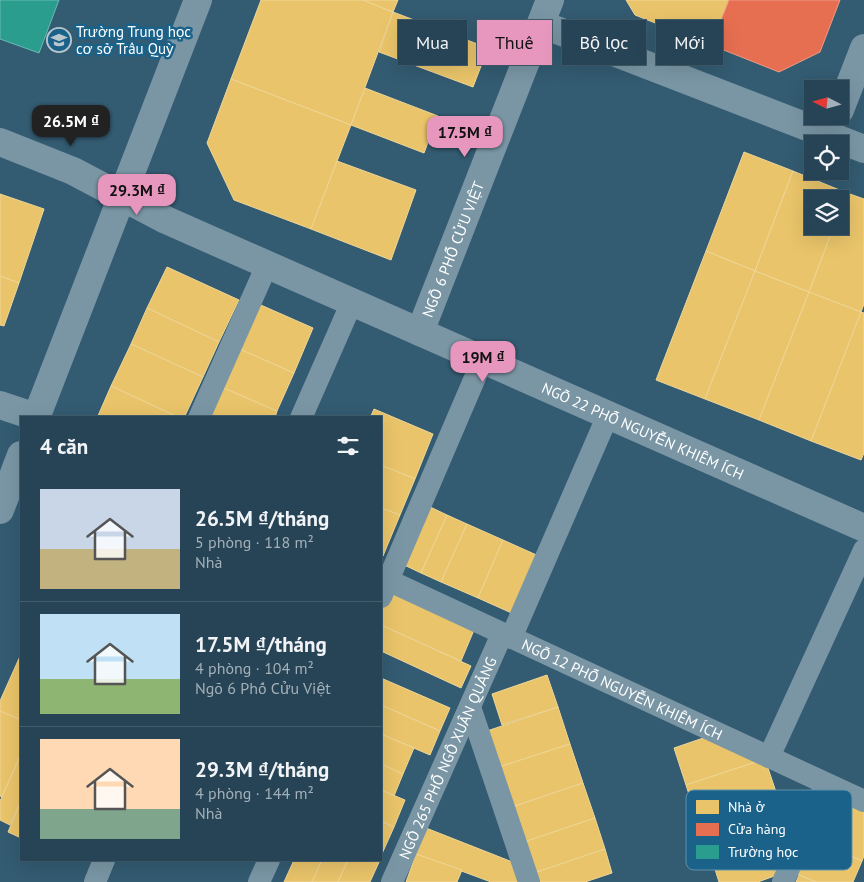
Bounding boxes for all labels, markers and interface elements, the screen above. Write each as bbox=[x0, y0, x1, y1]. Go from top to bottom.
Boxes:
chip: Mua bbox=[398, 20, 467, 65]
chip: Thuê bbox=[477, 20, 552, 65]
chip: Bộ lọc bbox=[562, 20, 646, 65]
chip: Mới bbox=[656, 20, 723, 65]
place label: Trường Trung học cơ sở Trâu Quỳ bbox=[76, 22, 191, 58]
school or university icon: Trường Trung học cơ sở Trâu Quỳ bbox=[46, 27, 72, 53]
north arrow bbox=[804, 80, 849, 125]
map controls bbox=[804, 80, 849, 235]
pin: 26.5M ₫ bbox=[25, 104, 117, 147]
text: 26.5M ₫ bbox=[43, 111, 99, 131]
pin: 17.5M ₫ bbox=[419, 116, 511, 158]
text: 17.5M ₫ bbox=[438, 122, 492, 142]
button: locate bbox=[804, 135, 849, 180]
pin: 29.3M ₫ bbox=[91, 174, 183, 216]
street label: NGÕ 6 PHỐ CỬU VIỆT bbox=[417, 178, 488, 320]
text: 29.3M ₫ bbox=[109, 180, 165, 200]
button: layers bbox=[804, 190, 849, 235]
pin: 19M ₫ bbox=[448, 340, 518, 383]
text: 19M ₫ bbox=[461, 347, 505, 367]
street label: NGÕ 22 PHỐ NGUYỄN KHIÊM ÍCH bbox=[539, 378, 747, 483]
icon: filters bbox=[334, 432, 362, 460]
text: 4 căn bbox=[40, 433, 88, 460]
text: 26.5M ₫/tháng bbox=[195, 505, 329, 532]
icon: home bbox=[80, 509, 140, 569]
text: 5 phòng · 118 m² bbox=[195, 532, 314, 552]
text: Nhà bbox=[195, 552, 222, 572]
text: 17.5M ₫/tháng bbox=[195, 631, 327, 658]
icon: home bbox=[80, 634, 140, 694]
street label: NGÕ 12 PHỐ NGUYỄN KHIÊM ÍCH bbox=[519, 634, 726, 744]
street label: NGÕ 265 PHỐ NGÔ XUÂN QUẢNG bbox=[394, 654, 500, 862]
text: 4 phòng · 104 m² bbox=[195, 658, 314, 678]
text: Ngõ 6 Phố Cửu Việt bbox=[195, 678, 331, 698]
text: 29.3M ₫/tháng bbox=[195, 756, 329, 783]
icon: home bbox=[80, 759, 140, 819]
text: 4 phòng · 144 m² bbox=[195, 783, 314, 803]
legend bbox=[686, 790, 852, 870]
text: Nhà ở bbox=[728, 798, 765, 816]
text: Nhà bbox=[195, 803, 222, 823]
text: Cửa hàng bbox=[728, 820, 786, 838]
text: Trường học bbox=[728, 843, 798, 861]

